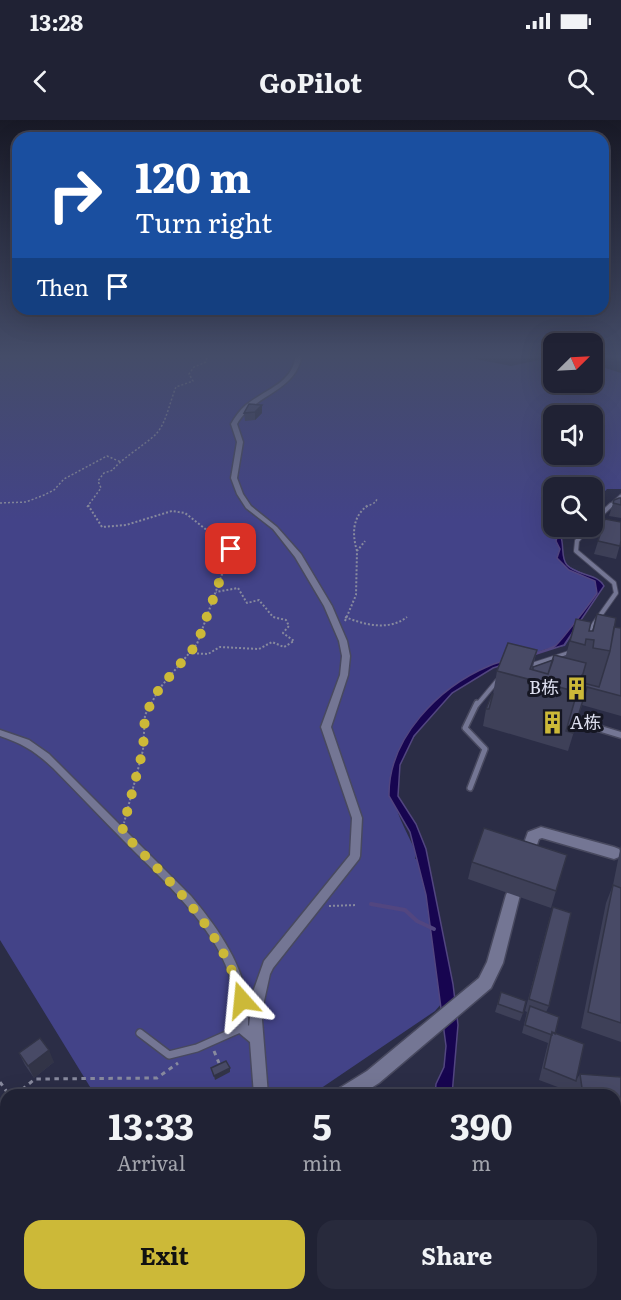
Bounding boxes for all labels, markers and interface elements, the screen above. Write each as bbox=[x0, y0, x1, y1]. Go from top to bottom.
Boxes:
text: 13:28 bbox=[30, 5, 83, 38]
text: GoPilot bbox=[259, 61, 362, 101]
icon: back bbox=[24, 65, 57, 98]
icon: search bbox=[564, 65, 597, 98]
text: 120 m bbox=[135, 144, 251, 206]
icon: right bbox=[36, 156, 114, 234]
text: Turn right bbox=[135, 201, 272, 241]
text: Then bbox=[36, 270, 89, 303]
icon: arrive bbox=[101, 270, 134, 303]
north arrow bbox=[543, 333, 603, 393]
map controls bbox=[543, 333, 603, 537]
button: sound bbox=[543, 405, 603, 465]
button: search bbox=[543, 477, 603, 537]
pin bbox=[205, 523, 256, 574]
icon: arrive bbox=[214, 532, 247, 565]
place label: B栋 bbox=[529, 673, 559, 700]
building icon: B栋 bbox=[564, 675, 590, 701]
place label: A栋 bbox=[570, 708, 601, 735]
building icon: A栋 bbox=[539, 710, 565, 736]
position arrow bbox=[210, 968, 274, 1032]
text: 13:33 bbox=[108, 1098, 194, 1151]
text: 5 bbox=[312, 1098, 332, 1151]
text: 390 bbox=[450, 1098, 513, 1151]
text: Arrival bbox=[117, 1147, 185, 1177]
text: min bbox=[302, 1147, 342, 1177]
text: m bbox=[472, 1147, 491, 1177]
button: Exit bbox=[24, 1220, 305, 1289]
button: Share bbox=[317, 1220, 597, 1289]

